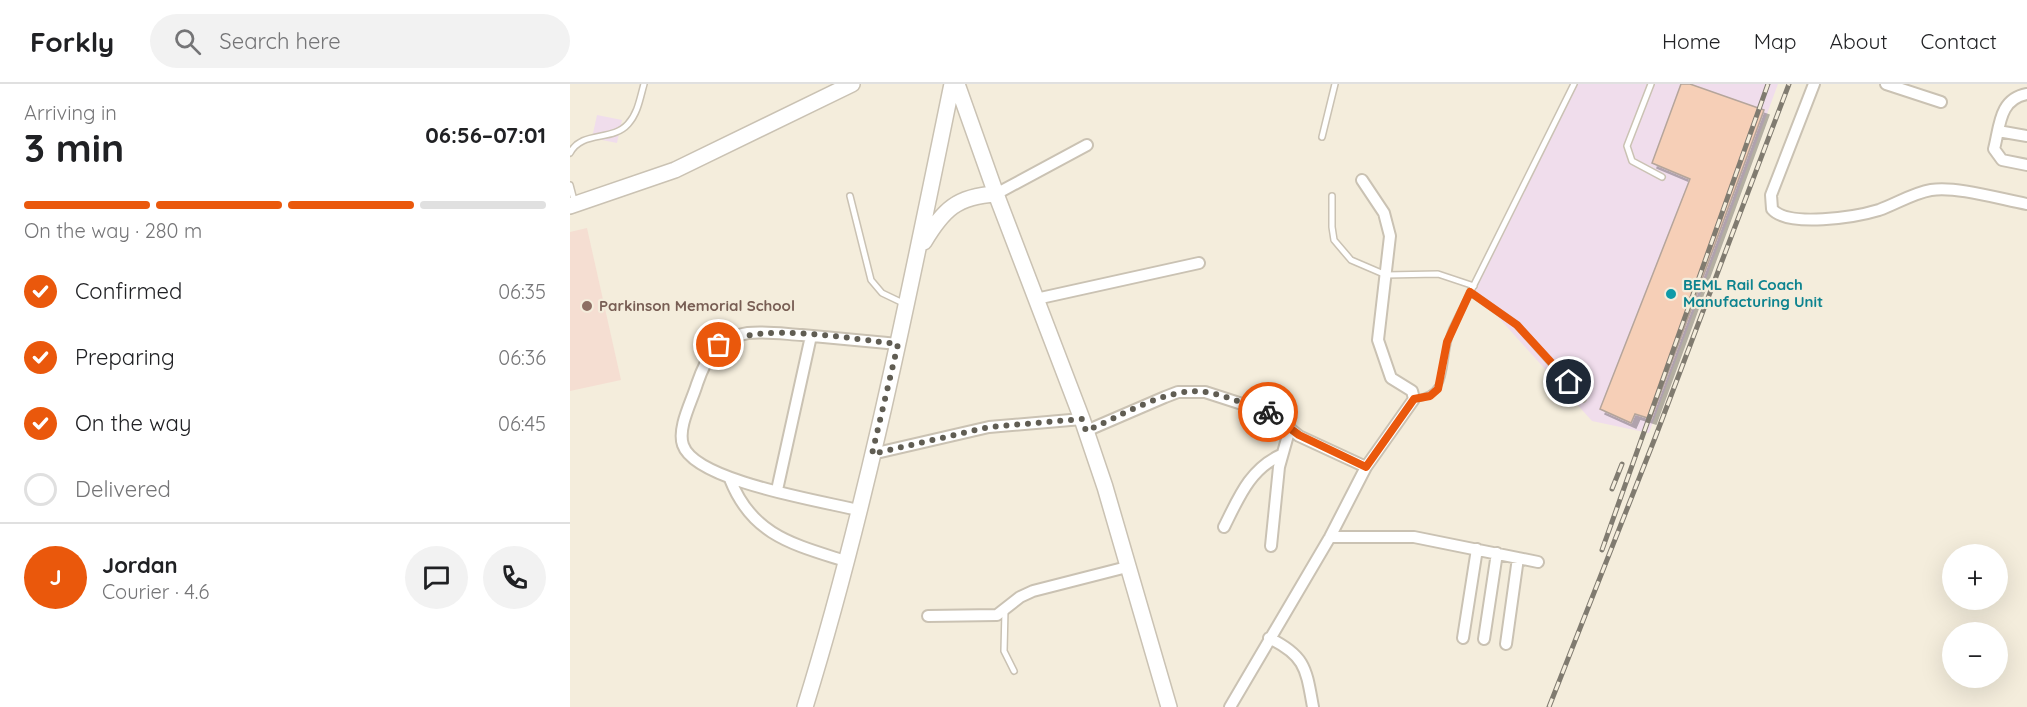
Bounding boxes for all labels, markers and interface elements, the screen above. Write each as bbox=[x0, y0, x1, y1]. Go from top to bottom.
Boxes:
search box bbox=[150, 14, 570, 68]
text: Forkly bbox=[30, 24, 114, 59]
icon: search bbox=[171, 25, 204, 58]
text: Search here bbox=[219, 27, 341, 55]
text: Home bbox=[1662, 28, 1721, 54]
text: Map bbox=[1754, 28, 1797, 54]
text: About bbox=[1830, 28, 1888, 54]
text: Contact bbox=[1921, 28, 1997, 54]
text: Arriving in bbox=[24, 100, 117, 125]
text: 06:56–07:01 bbox=[425, 121, 546, 149]
text: 3 min bbox=[24, 123, 124, 172]
text: On the way · 280 m bbox=[24, 218, 202, 243]
icon: check bbox=[24, 275, 57, 308]
place label: BEML Rail Coach Manufacturing Unit bbox=[1683, 275, 1823, 311]
text: Confirmed bbox=[75, 277, 182, 305]
text: 06:35 bbox=[498, 279, 546, 304]
marker: BEML Rail Coach Manufacturing Unit bbox=[1664, 287, 1678, 301]
place label: Parkinson Memorial School bbox=[599, 296, 795, 315]
marker: Parkinson Memorial School bbox=[580, 299, 594, 313]
pin bbox=[693, 319, 744, 370]
icon: bag bbox=[702, 328, 735, 361]
icon: check bbox=[24, 341, 57, 374]
text: Preparing bbox=[75, 343, 175, 371]
text: 06:36 bbox=[498, 345, 546, 370]
pin bbox=[1543, 356, 1594, 407]
icon: home bbox=[1552, 365, 1585, 398]
courier bbox=[1238, 382, 1298, 442]
icon: bike bbox=[1252, 396, 1285, 429]
icon: check bbox=[24, 407, 57, 440]
text: On the way bbox=[75, 409, 191, 437]
text: 06:45 bbox=[498, 411, 546, 436]
text: Delivered bbox=[75, 475, 171, 503]
map controls bbox=[1942, 544, 2008, 688]
button: + bbox=[1942, 544, 2008, 610]
button: chat bbox=[405, 546, 468, 609]
button: phone bbox=[483, 546, 546, 609]
text: Jordan bbox=[102, 551, 178, 579]
text: J bbox=[49, 563, 62, 591]
text: Courier · 4.6 bbox=[102, 579, 209, 604]
button: − bbox=[1942, 622, 2008, 688]

